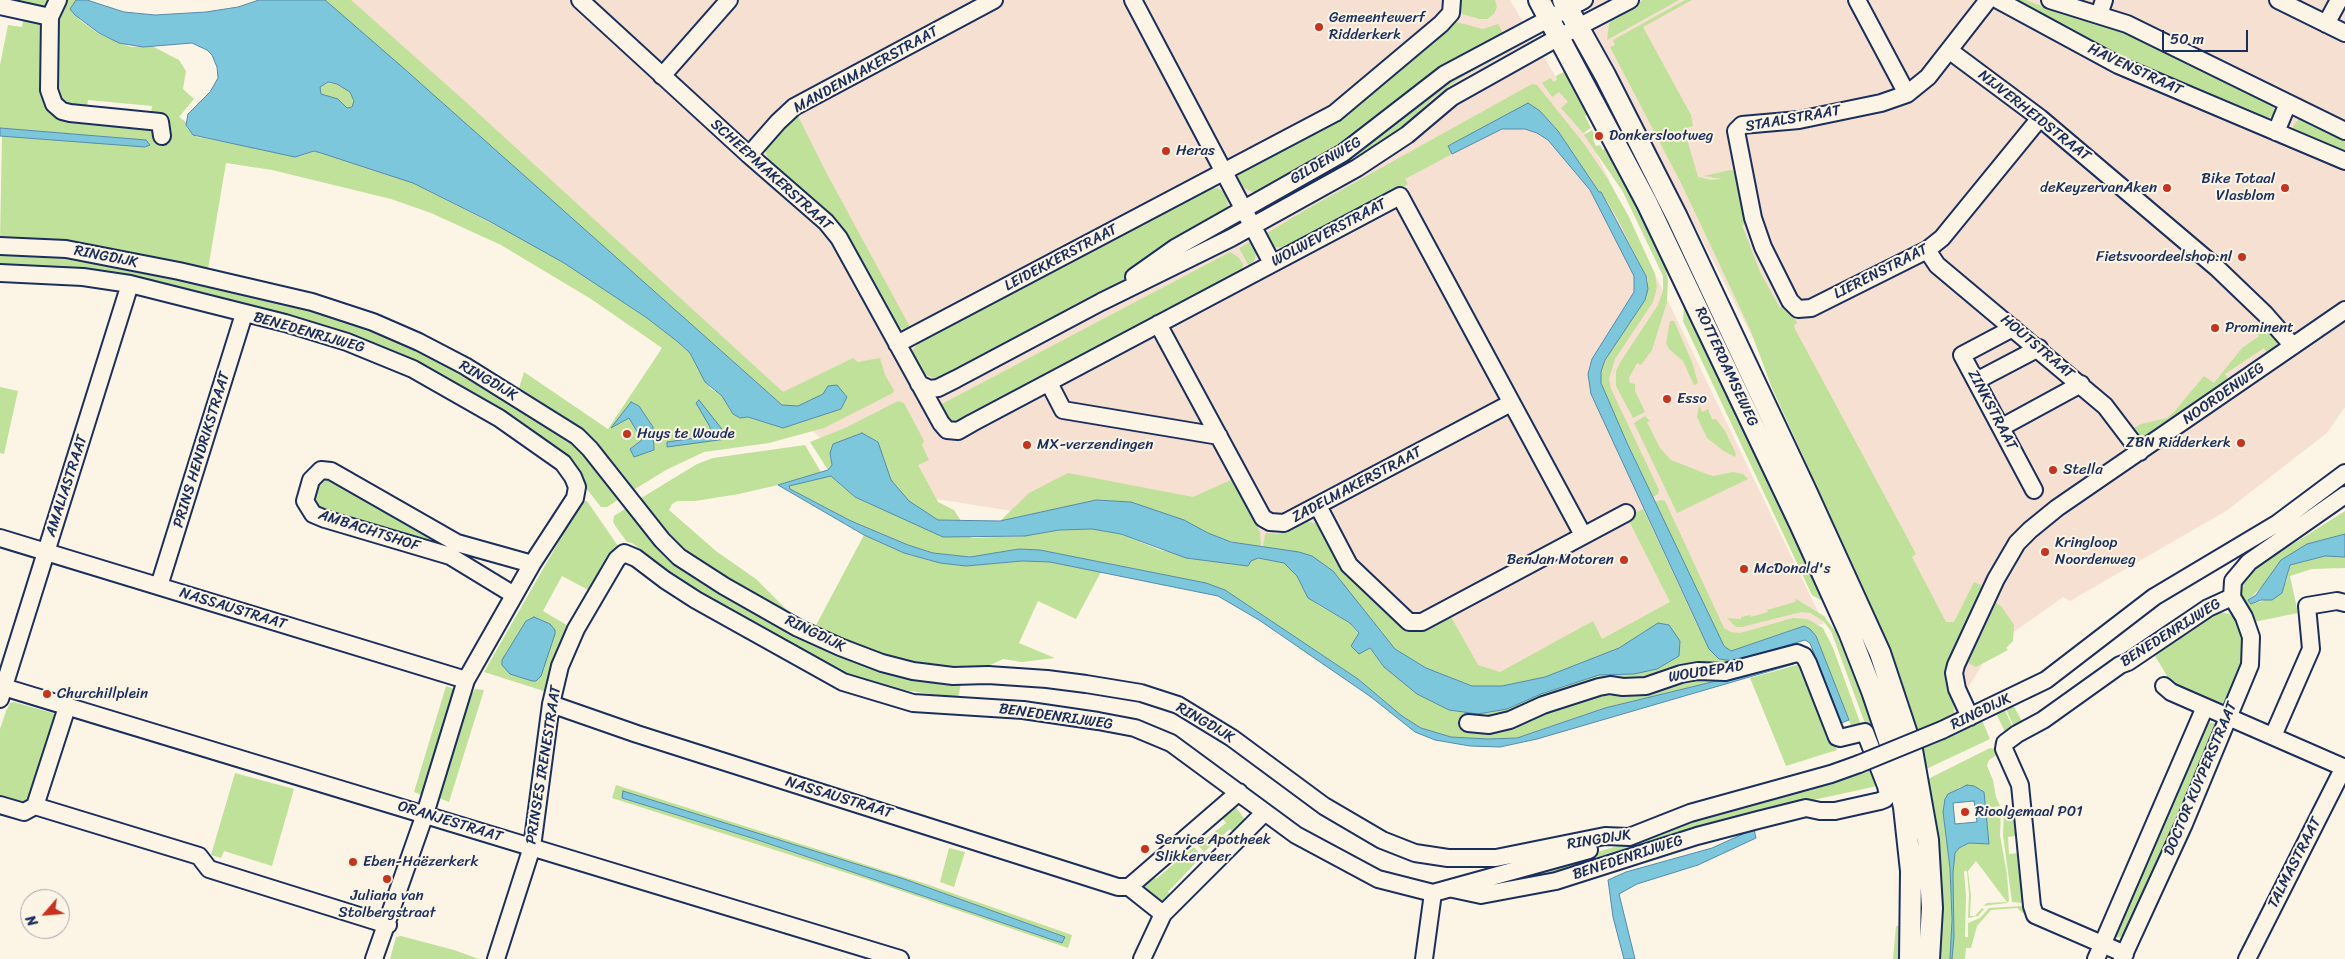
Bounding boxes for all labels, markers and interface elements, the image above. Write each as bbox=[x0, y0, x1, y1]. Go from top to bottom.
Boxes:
place label: Gemeentewerf Ridderkerk bbox=[1329, 9, 1425, 44]
scale bar bbox=[2165, 20, 2251, 52]
marker: Gemeentewerf Ridderkerk bbox=[1313, 21, 1325, 33]
street label: MANDENMAKERSTRAAT bbox=[790, 23, 942, 117]
text: 50 m bbox=[2170, 26, 2204, 52]
street label: HAVENSTRAAT bbox=[2085, 40, 2185, 100]
street label: NIJVERHEIDSTRAAT bbox=[1974, 67, 2094, 165]
street label: STAALSTRAAT bbox=[1744, 102, 1842, 136]
street label: SCHEEPMAKERSTRAAT bbox=[706, 116, 836, 234]
place label: Donkerslootweg bbox=[1609, 127, 1713, 145]
marker: Donkerslootweg bbox=[1593, 130, 1605, 142]
street label: GILDENWEG bbox=[1287, 133, 1365, 189]
place label: Heras bbox=[1176, 142, 1215, 160]
marker: Heras bbox=[1160, 145, 1172, 157]
place label: Bike Totaal Vlasblom bbox=[2201, 170, 2275, 205]
place label: deKeyzervanAken bbox=[2040, 179, 2157, 197]
marker: deKeyzervanAken bbox=[2161, 182, 2173, 194]
marker: Bike Totaal Vlasblom bbox=[2279, 182, 2291, 194]
street label: WOLWEVERSTRAAT bbox=[1269, 195, 1389, 271]
street label: LEIDEKKERSTRAAT bbox=[1002, 221, 1120, 295]
street label: LIERENSTRAAT bbox=[1831, 241, 1931, 303]
street label: RINGDIJK bbox=[73, 242, 139, 272]
place label: Fietsvoordeelshop.nl bbox=[2096, 248, 2232, 266]
marker: Fietsvoordeelshop.nl bbox=[2236, 251, 2248, 263]
street label: ROTTERDAMSEWEG bbox=[1690, 304, 1762, 430]
street label: BENEDENRIJWEG bbox=[251, 309, 367, 357]
street label: HOUTSTRAAT bbox=[1997, 311, 2077, 383]
place label: Prominent bbox=[2225, 319, 2294, 337]
marker: Prominent bbox=[2209, 322, 2221, 334]
street label: RINGDIJK bbox=[456, 357, 520, 405]
street label: NOORDENWEG bbox=[2179, 359, 2269, 429]
street label: ZINKSTRAAT bbox=[1963, 367, 2021, 453]
street label: PRINS HENDRIKSTRAAT bbox=[170, 370, 234, 530]
place label: Esso bbox=[1677, 390, 1707, 408]
marker: Esso bbox=[1661, 393, 1673, 405]
place label: Huys te Woude bbox=[637, 425, 735, 443]
marker: Huys te Woude bbox=[621, 428, 633, 440]
street label: AMALIASTRAAT bbox=[42, 433, 92, 539]
place label: ZBN Ridderkerk bbox=[2126, 434, 2231, 452]
place label: MX-verzendingen bbox=[1037, 436, 1153, 454]
marker: ZBN Ridderkerk bbox=[2235, 437, 2247, 449]
marker: MX-verzendingen bbox=[1021, 439, 1033, 451]
street label: ZADELMAKERSTRAAT bbox=[1289, 443, 1425, 527]
place label: Stella bbox=[2063, 461, 2103, 479]
marker: Stella bbox=[2047, 464, 2059, 476]
street label: AMBACHTSHOF bbox=[316, 506, 422, 556]
place label: Kringloop Noordenweg bbox=[2055, 534, 2136, 569]
marker: Kringloop Noordenweg bbox=[2039, 546, 2051, 558]
place label: BenJan Motoren bbox=[1507, 551, 1614, 569]
marker: BenJan Motoren bbox=[1618, 554, 1630, 566]
place label: McDonald's bbox=[1754, 560, 1831, 578]
marker: McDonald's bbox=[1738, 563, 1750, 575]
street label: NASSAUSTRAAT bbox=[177, 584, 289, 634]
street label: BENEDENRIJWEG bbox=[2118, 595, 2224, 671]
street label: RINGDIJK bbox=[782, 612, 848, 656]
street label: WOUDEPAD bbox=[1667, 657, 1745, 687]
street label: PRINSES IRENESTRAAT bbox=[523, 684, 565, 846]
place label: Churchillplein bbox=[57, 685, 148, 703]
marker: Churchillplein bbox=[41, 688, 53, 700]
street label: RINGDIJK bbox=[1948, 690, 2014, 734]
street label: RINGDIJK bbox=[1173, 699, 1237, 747]
street label: DOCTOR KUYPERSTRAAT bbox=[2160, 699, 2242, 859]
street label: BENEDENRIJWEG bbox=[998, 700, 1114, 734]
street label: NASSAUSTRAAT bbox=[783, 773, 895, 823]
street label: ORANJESTRAAT bbox=[395, 797, 505, 847]
place label: Rioolgemaal P01 bbox=[1975, 803, 2083, 821]
marker: Rioolgemaal P01 bbox=[1959, 806, 1971, 818]
street label: TALMASTRAAT bbox=[2264, 815, 2326, 911]
street label: RINGDIJK bbox=[1566, 826, 1632, 854]
place label: Service Apotheek Slikkerveer bbox=[1155, 831, 1271, 866]
street label: BENEDENRIJWEG bbox=[1571, 832, 1685, 884]
marker: Service Apotheek Slikkerveer bbox=[1139, 843, 1151, 855]
place label: Eben-Haëzerkerk bbox=[363, 853, 478, 871]
marker: Eben-Haëzerkerk bbox=[347, 856, 359, 868]
marker: Juliana van Stolbergstraat bbox=[381, 873, 393, 885]
place label: Juliana van Stolbergstraat bbox=[338, 887, 436, 922]
north arrow bbox=[20, 889, 70, 939]
text: N bbox=[19, 911, 45, 931]

